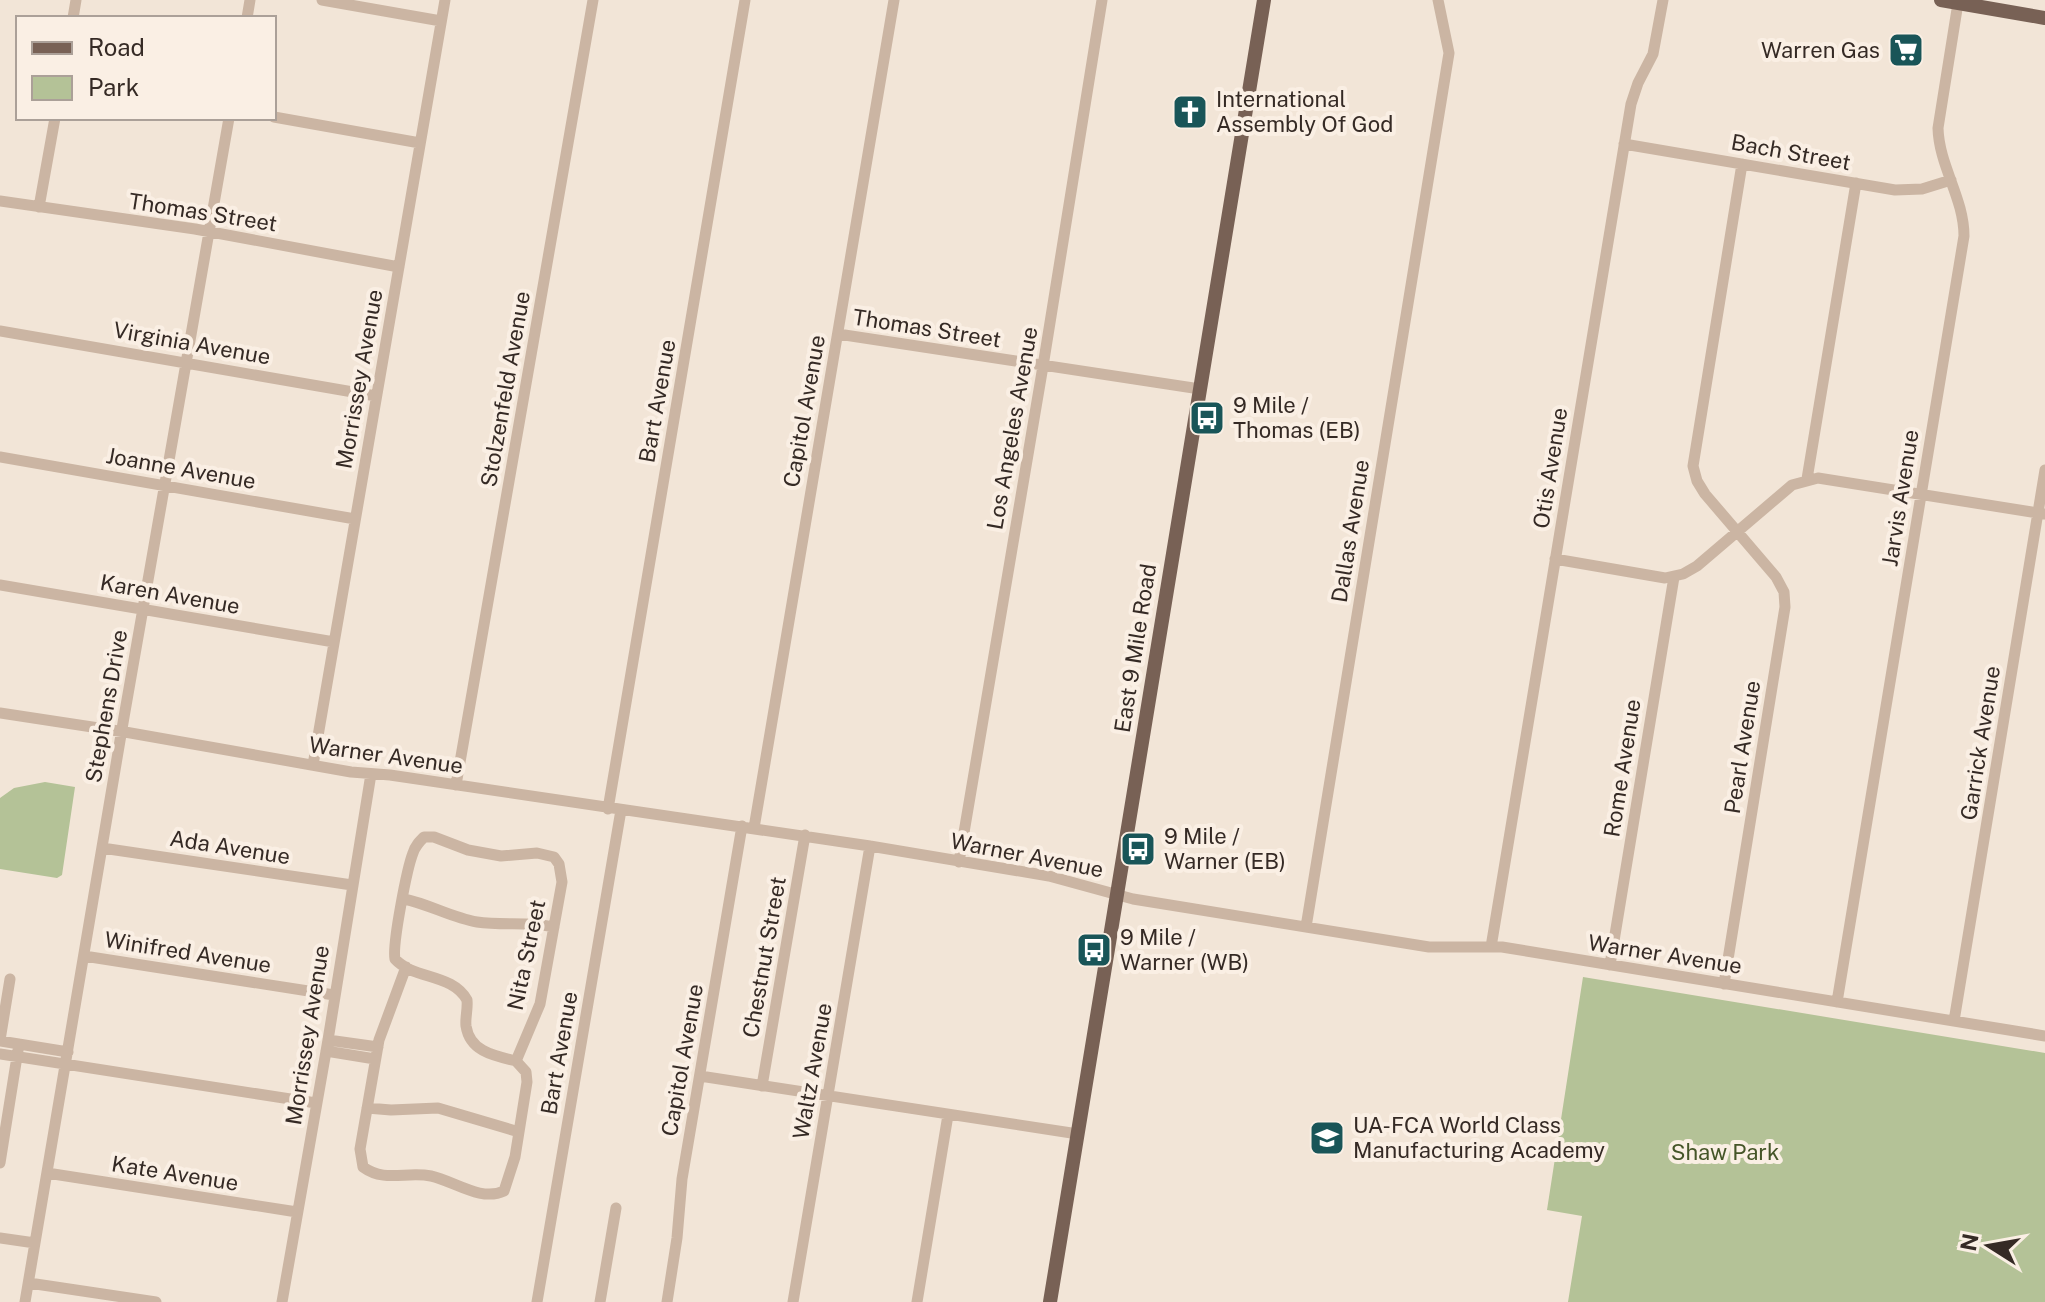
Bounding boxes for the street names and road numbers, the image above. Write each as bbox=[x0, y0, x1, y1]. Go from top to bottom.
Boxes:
street label: Bach Street bbox=[1729, 129, 1853, 175]
street label: Thomas Street bbox=[127, 187, 279, 237]
street label: Morrissey Avenue bbox=[330, 287, 388, 471]
street label: Stolzenfeld Avenue bbox=[475, 289, 535, 489]
street label: Thomas Street bbox=[851, 303, 1003, 353]
street label: Virginia Avenue bbox=[111, 316, 273, 370]
street label: Los Angeles Avenue bbox=[981, 324, 1043, 532]
street label: Capitol Avenue bbox=[778, 333, 830, 489]
street label: Bart Avenue bbox=[633, 337, 681, 465]
street label: Otis Avenue bbox=[1528, 406, 1572, 530]
street label: Jarvis Avenue bbox=[1876, 428, 1924, 568]
street label: Joanne Avenue bbox=[104, 442, 258, 494]
street label: Dallas Avenue bbox=[1326, 458, 1374, 604]
street label: East 9 Mile Road bbox=[1109, 562, 1161, 734]
street label: Karen Avenue bbox=[98, 569, 242, 619]
street label: Stephens Drive bbox=[80, 627, 132, 785]
street label: Garrick Avenue bbox=[1955, 664, 2005, 822]
street label: Pearl Avenue bbox=[1719, 679, 1765, 815]
street label: Rome Avenue bbox=[1598, 697, 1646, 839]
street label: Warner Avenue bbox=[307, 731, 465, 779]
street label: Ada Avenue bbox=[168, 825, 292, 869]
street label: Warner Avenue bbox=[948, 827, 1106, 883]
street label: Chestnut Street bbox=[737, 874, 791, 1040]
street label: Nita Street bbox=[502, 897, 550, 1013]
street label: Winifred Avenue bbox=[103, 926, 273, 978]
street label: Warner Avenue bbox=[1586, 929, 1744, 979]
street label: Morrissey Avenue bbox=[280, 943, 334, 1127]
street label: Capitol Avenue bbox=[656, 982, 708, 1138]
street label: Bart Avenue bbox=[535, 989, 583, 1117]
street label: Waltz Avenue bbox=[787, 1001, 837, 1141]
street label: Kate Avenue bbox=[110, 1150, 240, 1196]

